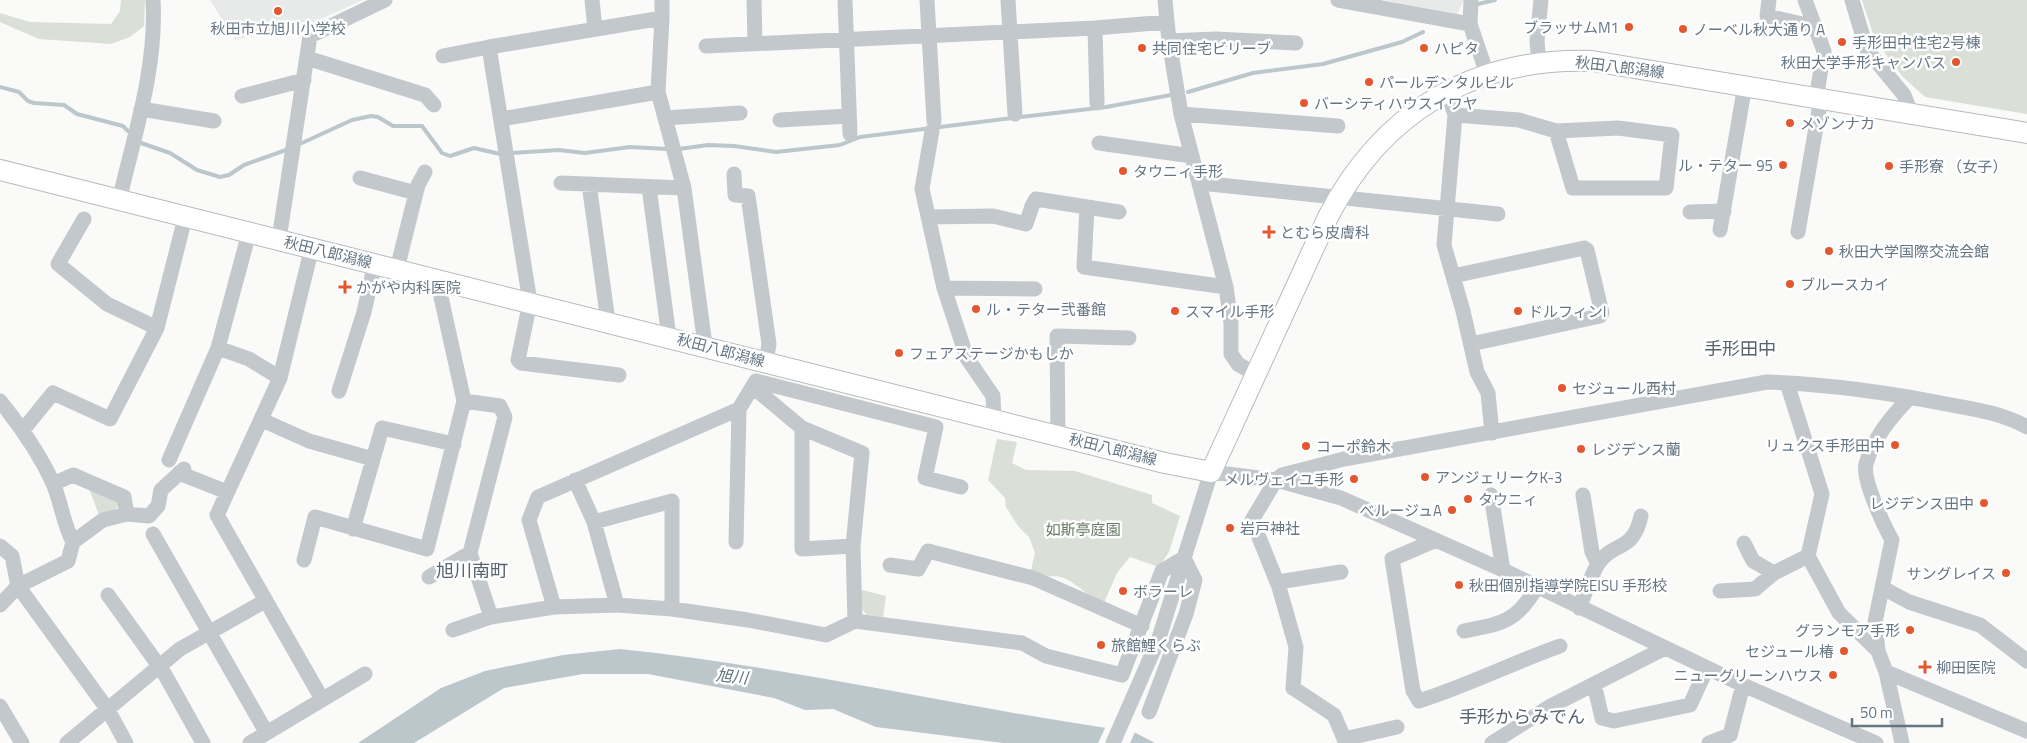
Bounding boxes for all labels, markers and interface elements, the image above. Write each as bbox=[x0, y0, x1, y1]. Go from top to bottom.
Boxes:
marker: 秋田市立旭川小学校 bbox=[272, 5, 284, 17]
place label: ブラッサムM1 bbox=[1523, 16, 1619, 39]
place label: 秋田市立旭川小学校 bbox=[210, 17, 346, 40]
place label: ノーベル秋大通り A bbox=[1693, 18, 1825, 41]
marker: ブラッサムM1 bbox=[1623, 21, 1635, 33]
marker: ノーベル秋大通り A bbox=[1677, 23, 1689, 35]
place label: 手形田中住宅2号棟 bbox=[1852, 31, 1980, 54]
marker: 手形田中住宅2号棟 bbox=[1836, 36, 1848, 48]
place label: 共同住宅ビリーブ bbox=[1152, 37, 1271, 60]
place label: ハピタ bbox=[1434, 37, 1479, 60]
marker: 共同住宅ビリーブ bbox=[1136, 42, 1148, 54]
marker: ハピタ bbox=[1418, 42, 1430, 54]
street label: 秋田八郎潟線 bbox=[1574, 50, 1666, 84]
place label: 秋田大学手形キャンパス bbox=[1781, 51, 1946, 74]
marker: 秋田大学手形キャンパス bbox=[1950, 56, 1962, 68]
place label: パールデンタルビル bbox=[1379, 71, 1514, 94]
marker: パールデンタルビル bbox=[1363, 76, 1375, 88]
place label: バーシティハウスイワヤ bbox=[1314, 92, 1478, 115]
marker: バーシティハウスイワヤ bbox=[1298, 97, 1310, 109]
place label: メゾンナカ bbox=[1800, 112, 1875, 135]
marker: メゾンナカ bbox=[1784, 117, 1796, 129]
place label: ル・テター 95 bbox=[1678, 154, 1773, 177]
place label: 手形寮 （女子） bbox=[1899, 155, 2007, 178]
marker: ル・テター 95 bbox=[1777, 159, 1789, 171]
place label: タウニィ手形 bbox=[1133, 160, 1223, 183]
marker: 手形寮 （女子） bbox=[1883, 160, 1895, 172]
marker: タウニィ手形 bbox=[1117, 165, 1129, 177]
place label: とむら皮膚科 bbox=[1280, 221, 1370, 244]
marker: とむら皮膚科 bbox=[1262, 225, 1276, 239]
street label: 秋田八郎潟線 bbox=[282, 230, 374, 274]
place label: 秋田大学国際交流会館 bbox=[1839, 240, 1989, 263]
marker: 秋田大学国際交流会館 bbox=[1823, 245, 1835, 257]
place label: ブルースカイ bbox=[1800, 273, 1889, 296]
place label: かがや内科医院 bbox=[356, 276, 461, 299]
marker: ブルースカイ bbox=[1784, 278, 1796, 290]
marker: かがや内科医院 bbox=[338, 280, 352, 294]
place label: ル・テター弐番館 bbox=[986, 298, 1106, 321]
place label: スマイル手形 bbox=[1185, 300, 1275, 323]
place label: ドルフィンI bbox=[1528, 300, 1606, 323]
marker: ル・テター弐番館 bbox=[970, 303, 982, 315]
marker: スマイル手形 bbox=[1169, 305, 1181, 317]
marker: ドルフィンI bbox=[1512, 305, 1524, 317]
street label: 秋田八郎潟線 bbox=[675, 327, 767, 373]
district label: 手形田中 bbox=[1704, 335, 1776, 362]
place label: フェアステージかもしか bbox=[909, 342, 1074, 365]
marker: フェアステージかもしか bbox=[893, 347, 905, 359]
place label: セジュール西村 bbox=[1572, 377, 1676, 400]
marker: セジュール西村 bbox=[1556, 382, 1568, 394]
street label: 秋田八郎潟線 bbox=[1067, 427, 1159, 471]
place label: リュクス手形田中 bbox=[1765, 434, 1885, 457]
place label: コーポ鈴木 bbox=[1316, 435, 1391, 458]
place label: レジデンス蘭 bbox=[1591, 438, 1681, 461]
marker: リュクス手形田中 bbox=[1889, 439, 1901, 451]
marker: コーポ鈴木 bbox=[1300, 440, 1312, 452]
marker: レジデンス蘭 bbox=[1575, 443, 1587, 455]
place label: アンジェリークK-3 bbox=[1435, 466, 1562, 489]
place label: メルヴェイユ手形 bbox=[1224, 468, 1344, 491]
marker: アンジェリークK-3 bbox=[1419, 471, 1431, 483]
marker: メルヴェイユ手形 bbox=[1348, 473, 1360, 485]
place label: タウニィ bbox=[1478, 488, 1538, 511]
place label: レジデンス田中 bbox=[1869, 492, 1974, 515]
marker: タウニィ bbox=[1462, 493, 1474, 505]
marker: レジデンス田中 bbox=[1978, 497, 1990, 509]
place label: べルージュA bbox=[1359, 499, 1442, 522]
marker: べルージュA bbox=[1446, 504, 1458, 516]
place label: 岩戸神社 bbox=[1240, 517, 1300, 540]
park label: 如斯亭庭園 bbox=[1045, 518, 1121, 541]
marker: 岩戸神社 bbox=[1224, 522, 1236, 534]
district label: 旭川南町 bbox=[436, 557, 508, 584]
place label: サングレイス bbox=[1906, 562, 1996, 585]
marker: サングレイス bbox=[2000, 567, 2012, 579]
place label: 秋田個別指導学院EISU 手形校 bbox=[1469, 574, 1667, 597]
marker: 秋田個別指導学院EISU 手形校 bbox=[1453, 579, 1465, 591]
place label: ボラーレ bbox=[1133, 580, 1193, 603]
marker: ボラーレ bbox=[1117, 585, 1129, 597]
place label: グランモア手形 bbox=[1795, 619, 1900, 642]
marker: グランモア手形 bbox=[1904, 624, 1916, 636]
place label: 旅館鯉くらぶ bbox=[1111, 634, 1201, 657]
marker: 旅館鯉くらぶ bbox=[1095, 639, 1107, 651]
place label: セジュール椿 bbox=[1745, 640, 1834, 663]
marker: セジュール椿 bbox=[1838, 645, 1850, 657]
place label: 柳田医院 bbox=[1936, 656, 1996, 679]
marker: 柳田医院 bbox=[1918, 660, 1932, 674]
water label: 旭川 bbox=[715, 662, 751, 690]
place label: ニューグリーンハウス bbox=[1674, 664, 1823, 687]
marker: ニューグリーンハウス bbox=[1827, 669, 1839, 681]
scale bar bbox=[1852, 696, 1942, 728]
text: 50 m bbox=[1860, 701, 1893, 724]
district label: 手形からみでん bbox=[1459, 703, 1585, 730]

